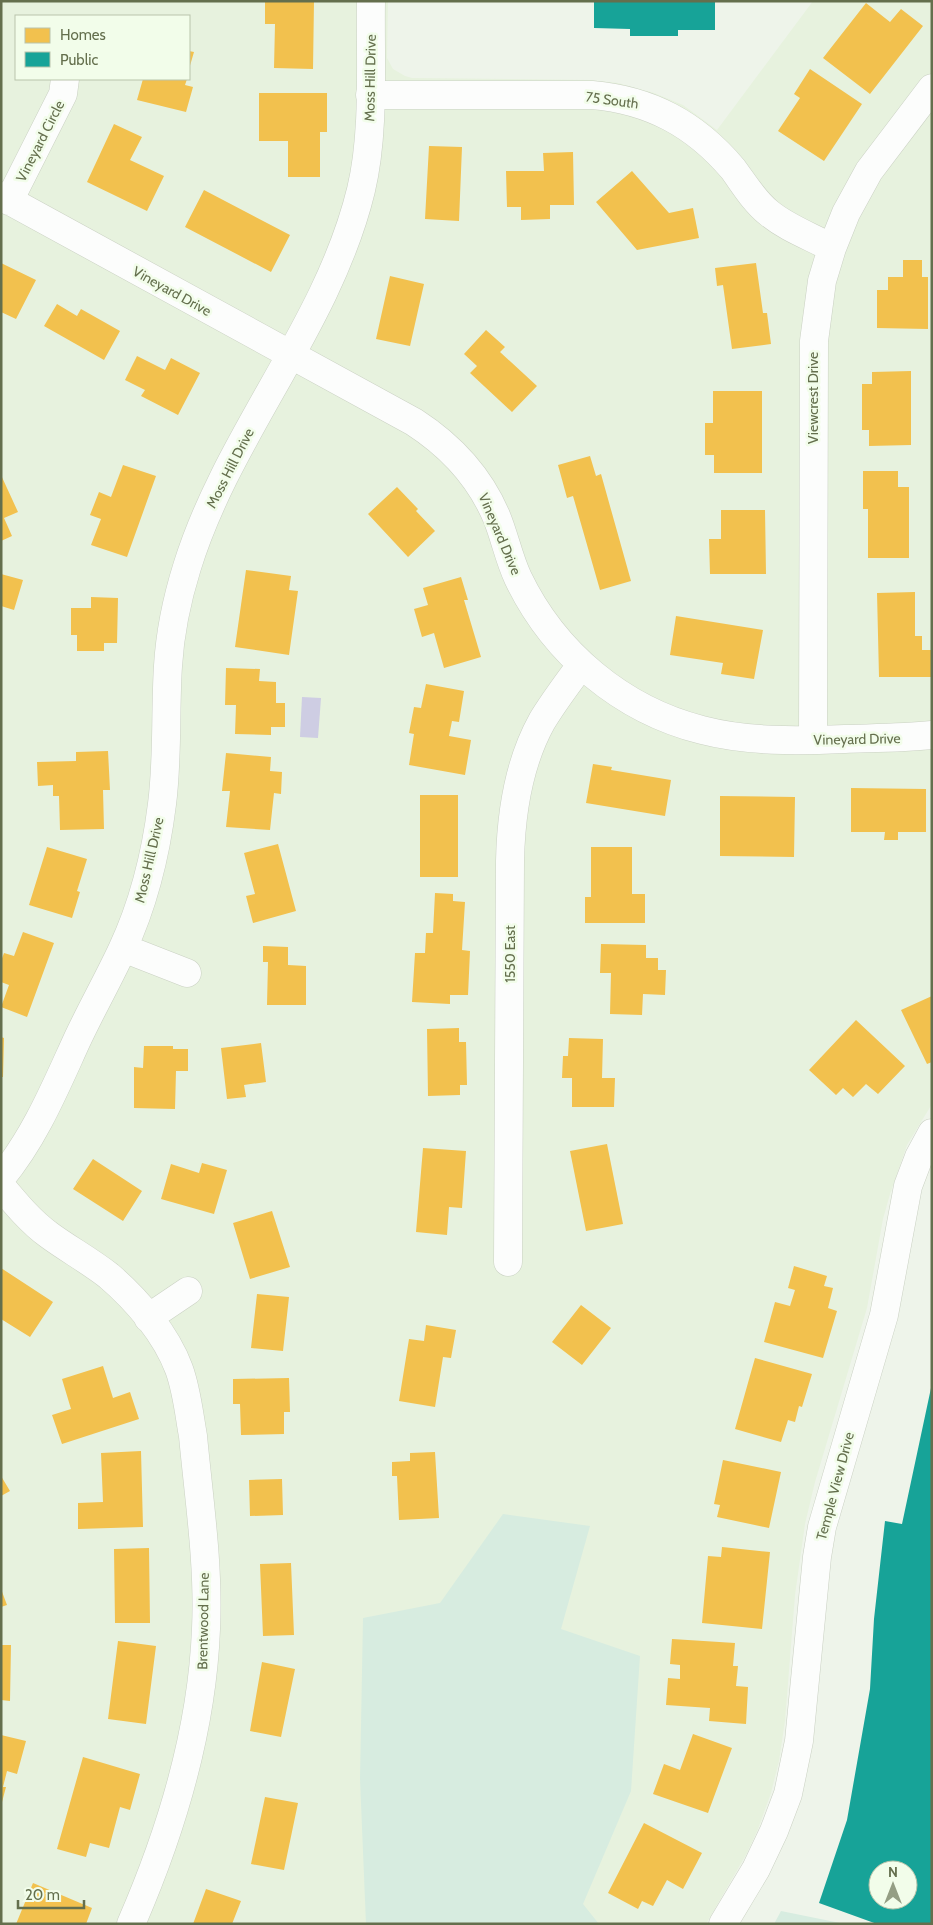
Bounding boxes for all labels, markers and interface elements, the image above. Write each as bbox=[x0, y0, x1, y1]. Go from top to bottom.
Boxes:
legend bbox=[15, 15, 190, 80]
text: Homes bbox=[60, 26, 106, 44]
street label: Moss Hill Drive bbox=[360, 34, 380, 122]
text: Public bbox=[60, 51, 98, 69]
street label: 75 South bbox=[584, 87, 640, 113]
street label: Vineyard Circle bbox=[12, 97, 68, 185]
street label: Vineyard Drive bbox=[129, 262, 215, 320]
street label: Viewcrest Drive bbox=[804, 352, 822, 444]
street label: Moss Hill Drive bbox=[202, 425, 258, 511]
street label: Vineyard Drive bbox=[475, 490, 525, 578]
street label: Vineyard Drive bbox=[813, 729, 901, 749]
street label: Moss Hill Drive bbox=[130, 815, 168, 905]
street label: 1550 East bbox=[501, 925, 519, 983]
street label: Temple View Drive bbox=[812, 1430, 858, 1542]
street label: Brentwood Lane bbox=[193, 1572, 213, 1670]
north arrow bbox=[868, 1860, 918, 1910]
text: N bbox=[888, 1863, 898, 1881]
scale bar bbox=[18, 1878, 84, 1910]
text: 20 m bbox=[25, 1886, 60, 1904]

